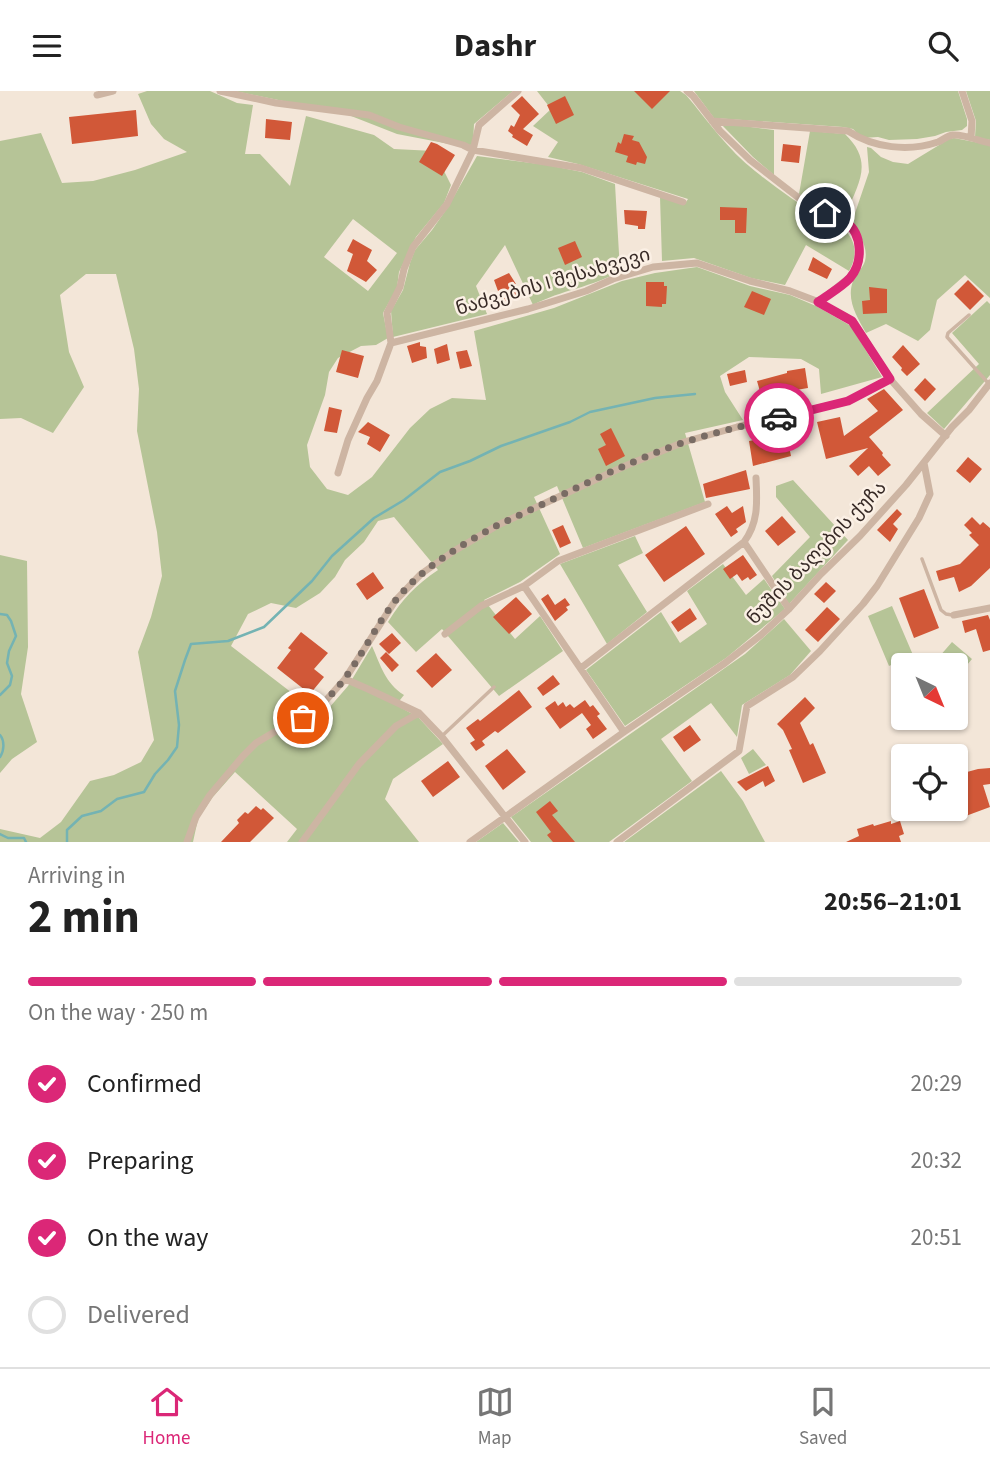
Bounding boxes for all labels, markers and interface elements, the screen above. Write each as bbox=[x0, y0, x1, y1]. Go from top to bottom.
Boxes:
text: Dashr bbox=[454, 23, 536, 69]
icon: menu bbox=[28, 27, 66, 65]
icon: search bbox=[924, 27, 962, 65]
pin bbox=[795, 183, 855, 243]
icon: home bbox=[806, 194, 844, 232]
street label: ნაძვების I შესახვევი bbox=[453, 241, 653, 323]
courier bbox=[744, 383, 814, 453]
icon: car bbox=[760, 399, 798, 437]
street label: ნუშის ბაღების ქუჩა bbox=[741, 475, 893, 631]
north arrow bbox=[891, 653, 968, 730]
map controls bbox=[891, 653, 968, 821]
pin bbox=[273, 688, 333, 748]
icon: bag bbox=[284, 699, 322, 737]
button: locate bbox=[891, 744, 968, 821]
text: Arriving in bbox=[28, 859, 126, 892]
text: 20:56–21:01 bbox=[824, 883, 962, 920]
text: 2 min bbox=[28, 885, 140, 950]
text: On the way · 250 m bbox=[28, 996, 208, 1029]
icon: check bbox=[28, 1065, 66, 1103]
text: Confirmed bbox=[87, 1065, 202, 1102]
text: 20:29 bbox=[911, 1067, 962, 1100]
icon: check bbox=[28, 1142, 66, 1180]
text: Preparing bbox=[87, 1142, 193, 1179]
text: 20:32 bbox=[911, 1144, 962, 1177]
icon: check bbox=[28, 1219, 66, 1257]
text: On the way bbox=[87, 1219, 208, 1256]
text: 20:51 bbox=[911, 1221, 962, 1254]
text: Delivered bbox=[87, 1296, 190, 1333]
tab: Home bbox=[143, 1383, 190, 1452]
tab: Map bbox=[476, 1383, 514, 1452]
tab: Saved bbox=[799, 1383, 847, 1452]

